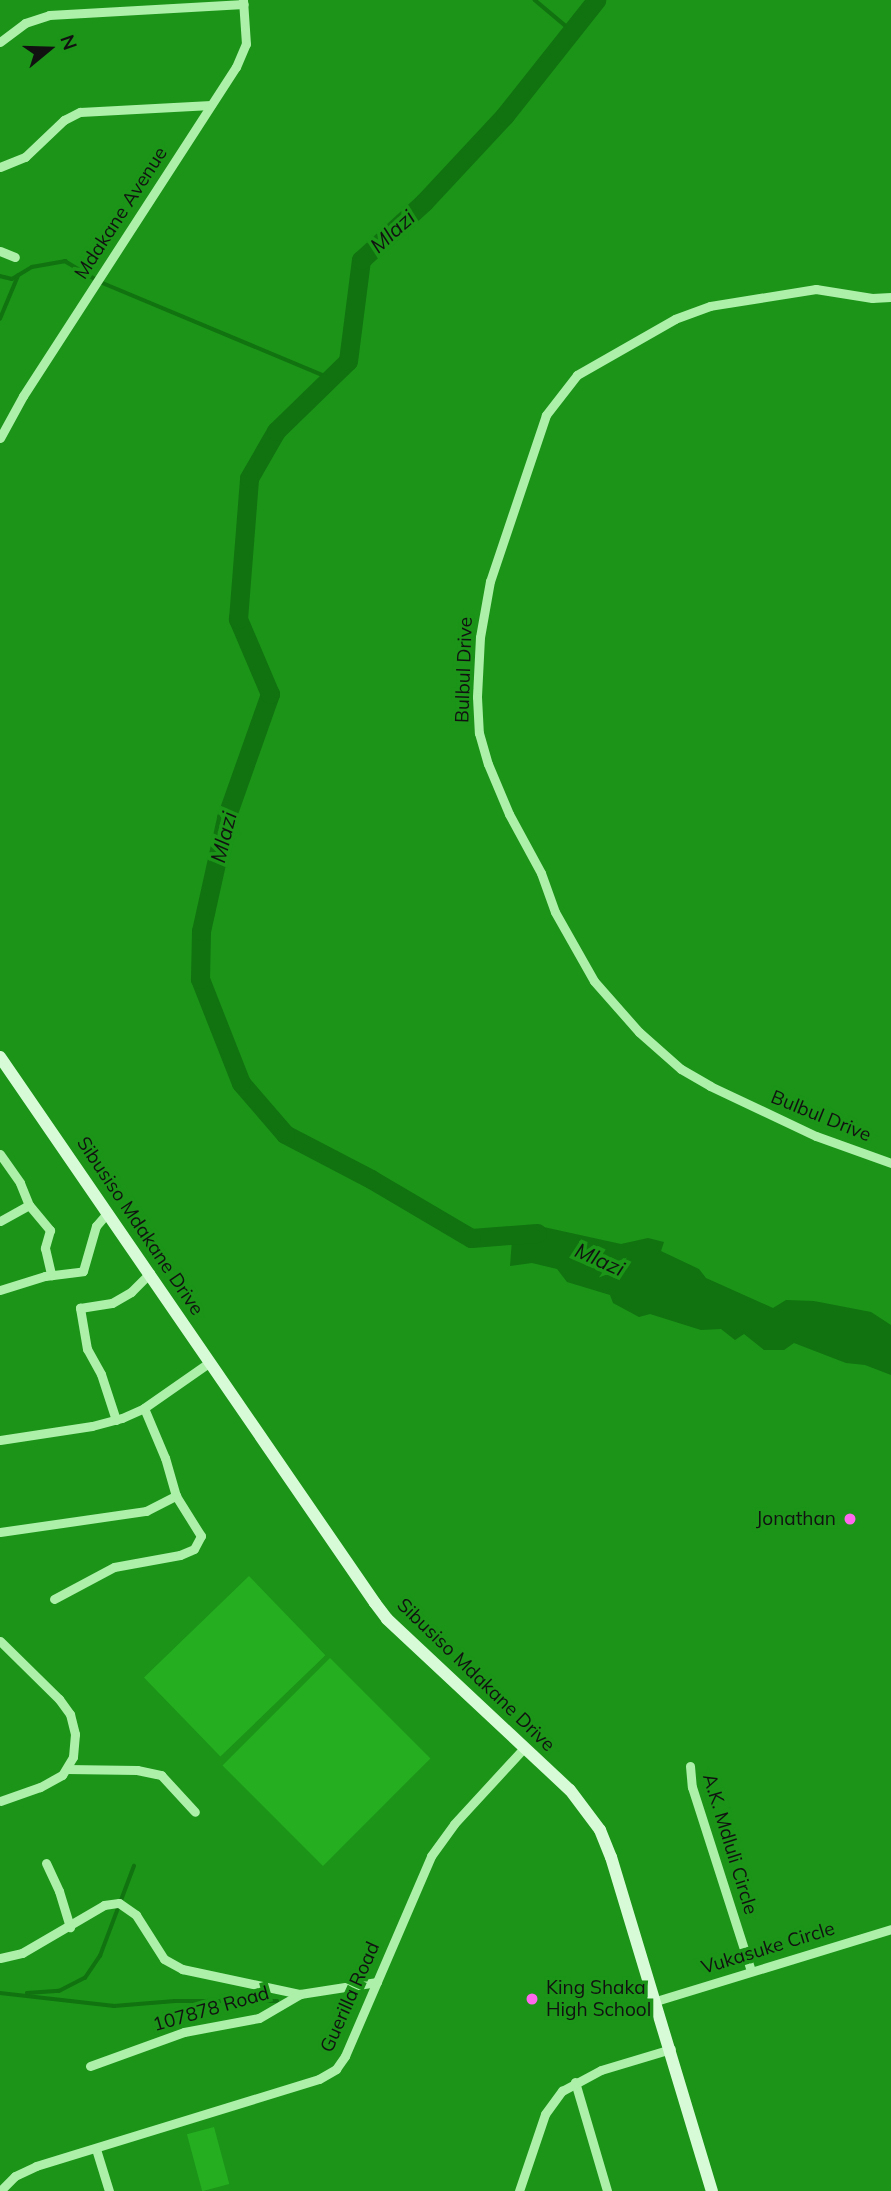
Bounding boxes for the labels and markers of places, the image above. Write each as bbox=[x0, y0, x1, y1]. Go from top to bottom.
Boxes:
place label: Jonathan bbox=[756, 1508, 836, 1530]
marker: Jonathan bbox=[842, 1511, 858, 1527]
place label: King Shaka High School bbox=[546, 1977, 651, 2021]
marker: King Shaka High School bbox=[524, 1991, 540, 2007]

